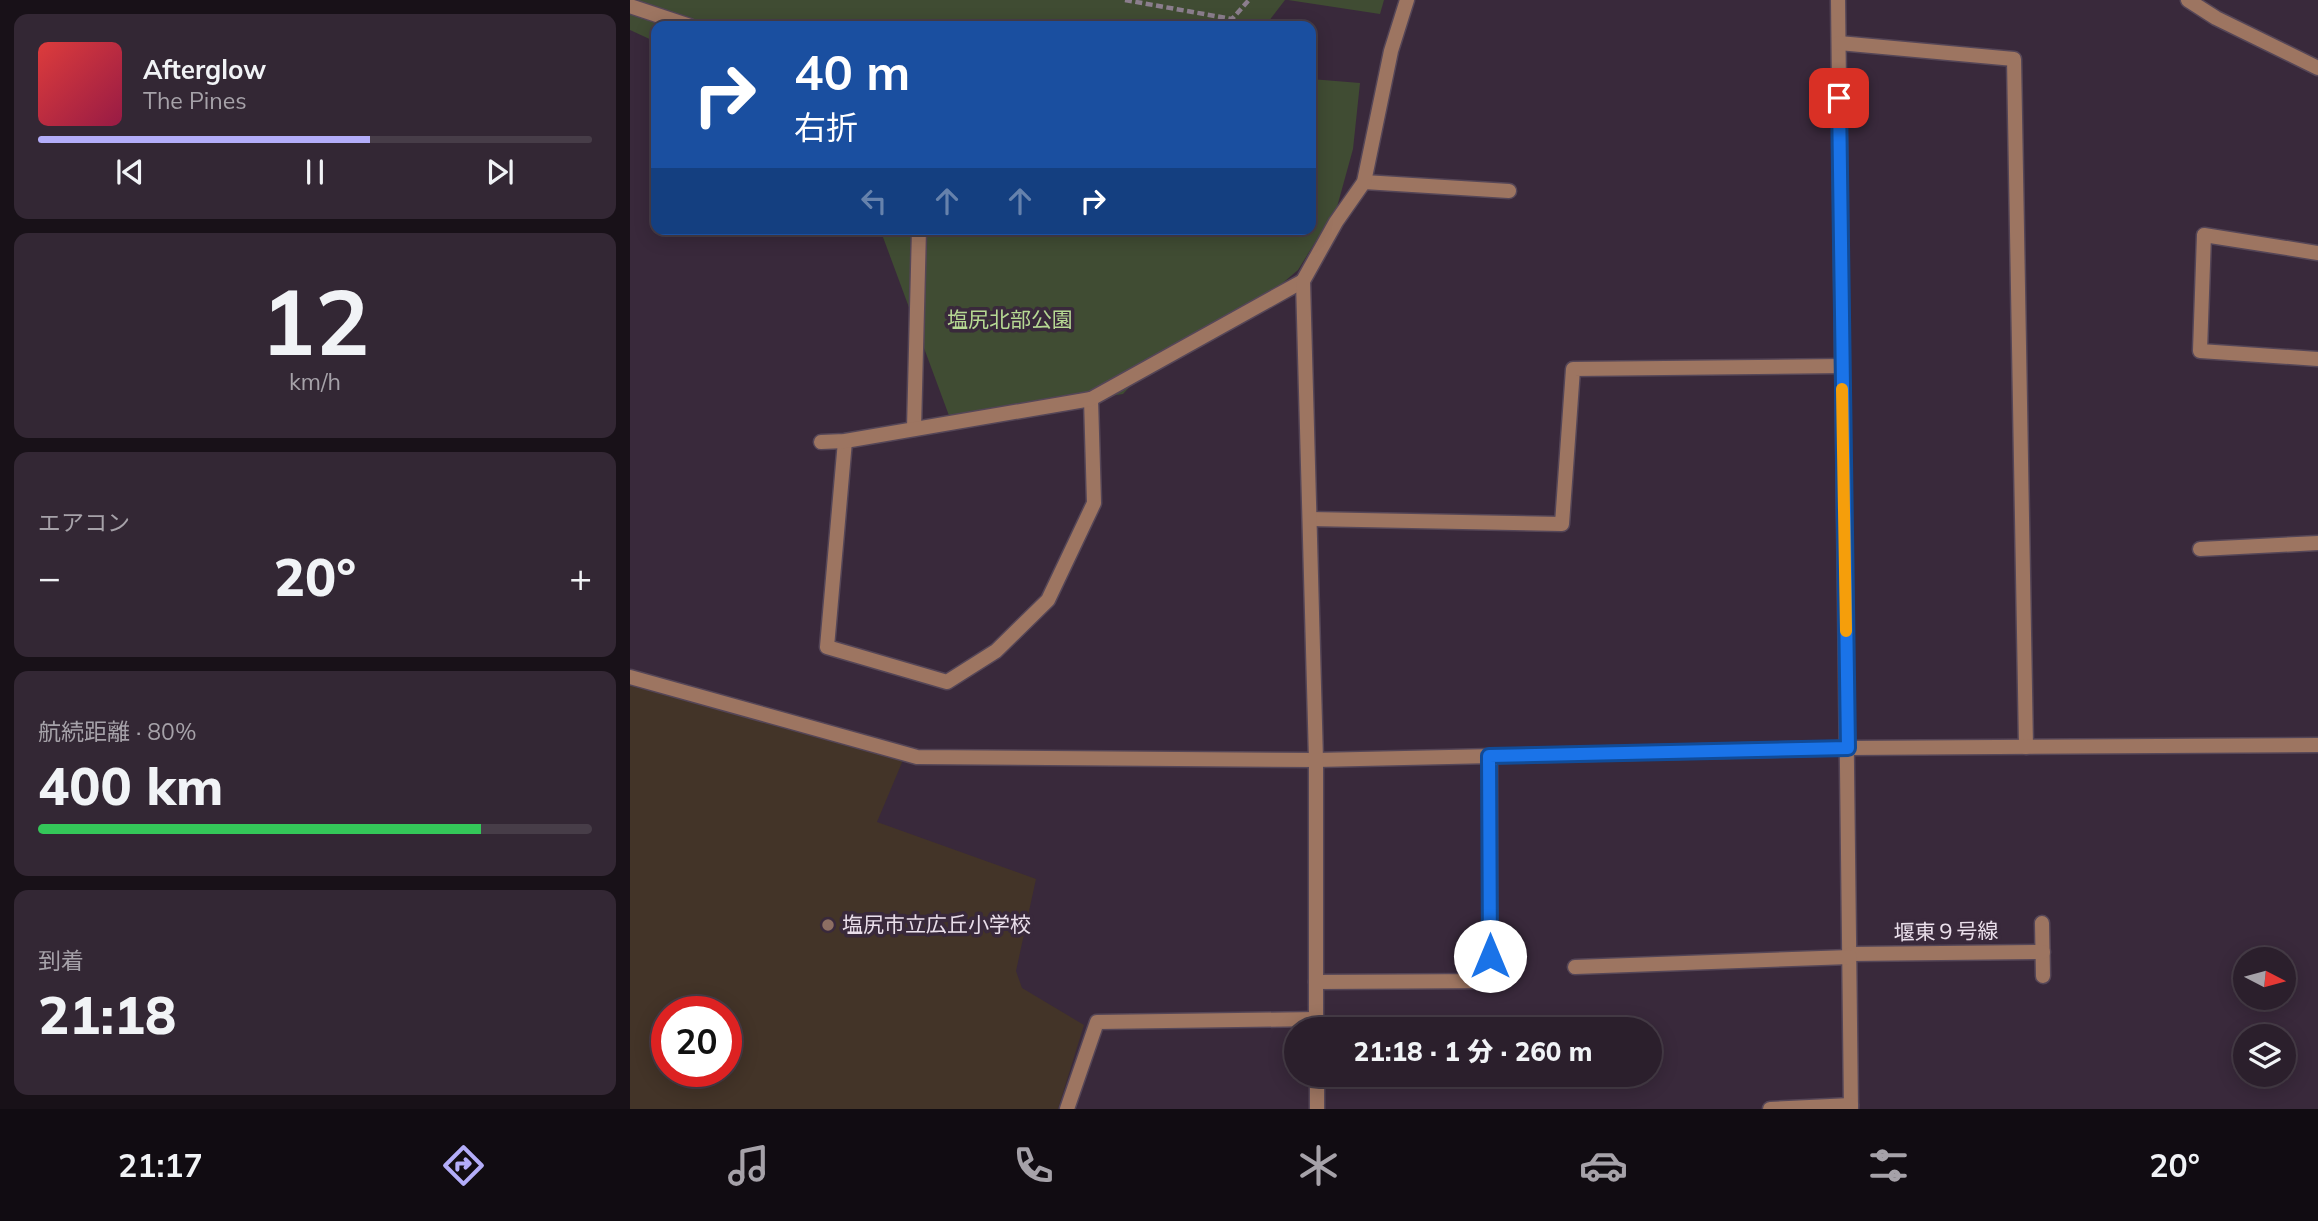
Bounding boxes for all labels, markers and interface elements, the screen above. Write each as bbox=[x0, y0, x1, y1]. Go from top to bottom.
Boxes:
text: 40 m bbox=[794, 41, 910, 102]
icon: right bbox=[679, 49, 770, 140]
text: Afterglow bbox=[143, 53, 266, 86]
pin bbox=[1809, 68, 1869, 128]
icon: arrive bbox=[1820, 79, 1858, 117]
text: The Pines bbox=[143, 86, 247, 115]
text: 右折 bbox=[794, 107, 858, 147]
icon: previous bbox=[111, 153, 149, 191]
icon: pause bbox=[296, 153, 334, 191]
icon: next bbox=[481, 153, 519, 191]
icon: left bbox=[855, 182, 893, 220]
icon: ahead bbox=[928, 182, 966, 220]
icon: ahead bbox=[1001, 182, 1039, 220]
icon: right bbox=[1074, 182, 1112, 220]
text: 12 bbox=[260, 264, 370, 378]
park label: 塩尻北部公園 bbox=[947, 306, 1073, 332]
text: km/h bbox=[289, 367, 341, 396]
text: エアコン bbox=[38, 508, 130, 537]
text: 20° bbox=[274, 544, 356, 609]
text: − bbox=[38, 553, 61, 601]
text: + bbox=[569, 553, 592, 601]
text: 航続距離 · 80% bbox=[38, 717, 196, 746]
text: 400 km bbox=[38, 753, 223, 818]
place label: 塩尻市立広丘小学校 bbox=[842, 911, 1031, 937]
marker: 塩尻市立広丘小学校 bbox=[820, 917, 836, 933]
street label: 堰東９号線 bbox=[1893, 917, 1999, 945]
position arrow bbox=[1453, 919, 1527, 993]
text: 到着 bbox=[38, 946, 84, 975]
north arrow bbox=[2233, 947, 2296, 1010]
map controls bbox=[2233, 947, 2296, 1087]
text: 21:18 bbox=[38, 982, 176, 1047]
speed limit sign: 20 bbox=[651, 996, 742, 1087]
button: layers bbox=[2233, 1024, 2296, 1087]
text: 21:18 · 1 分 · 260 m bbox=[1354, 1035, 1592, 1068]
icon: directions bbox=[439, 1141, 488, 1190]
icon: music bbox=[724, 1141, 773, 1190]
icon: phone bbox=[1009, 1141, 1058, 1190]
icon: climate bbox=[1294, 1141, 1343, 1190]
icon: car bbox=[1579, 1141, 1628, 1190]
icon: filters bbox=[1864, 1141, 1913, 1190]
text: 21:17 bbox=[118, 1145, 203, 1185]
text: 20° bbox=[2149, 1145, 2200, 1185]

